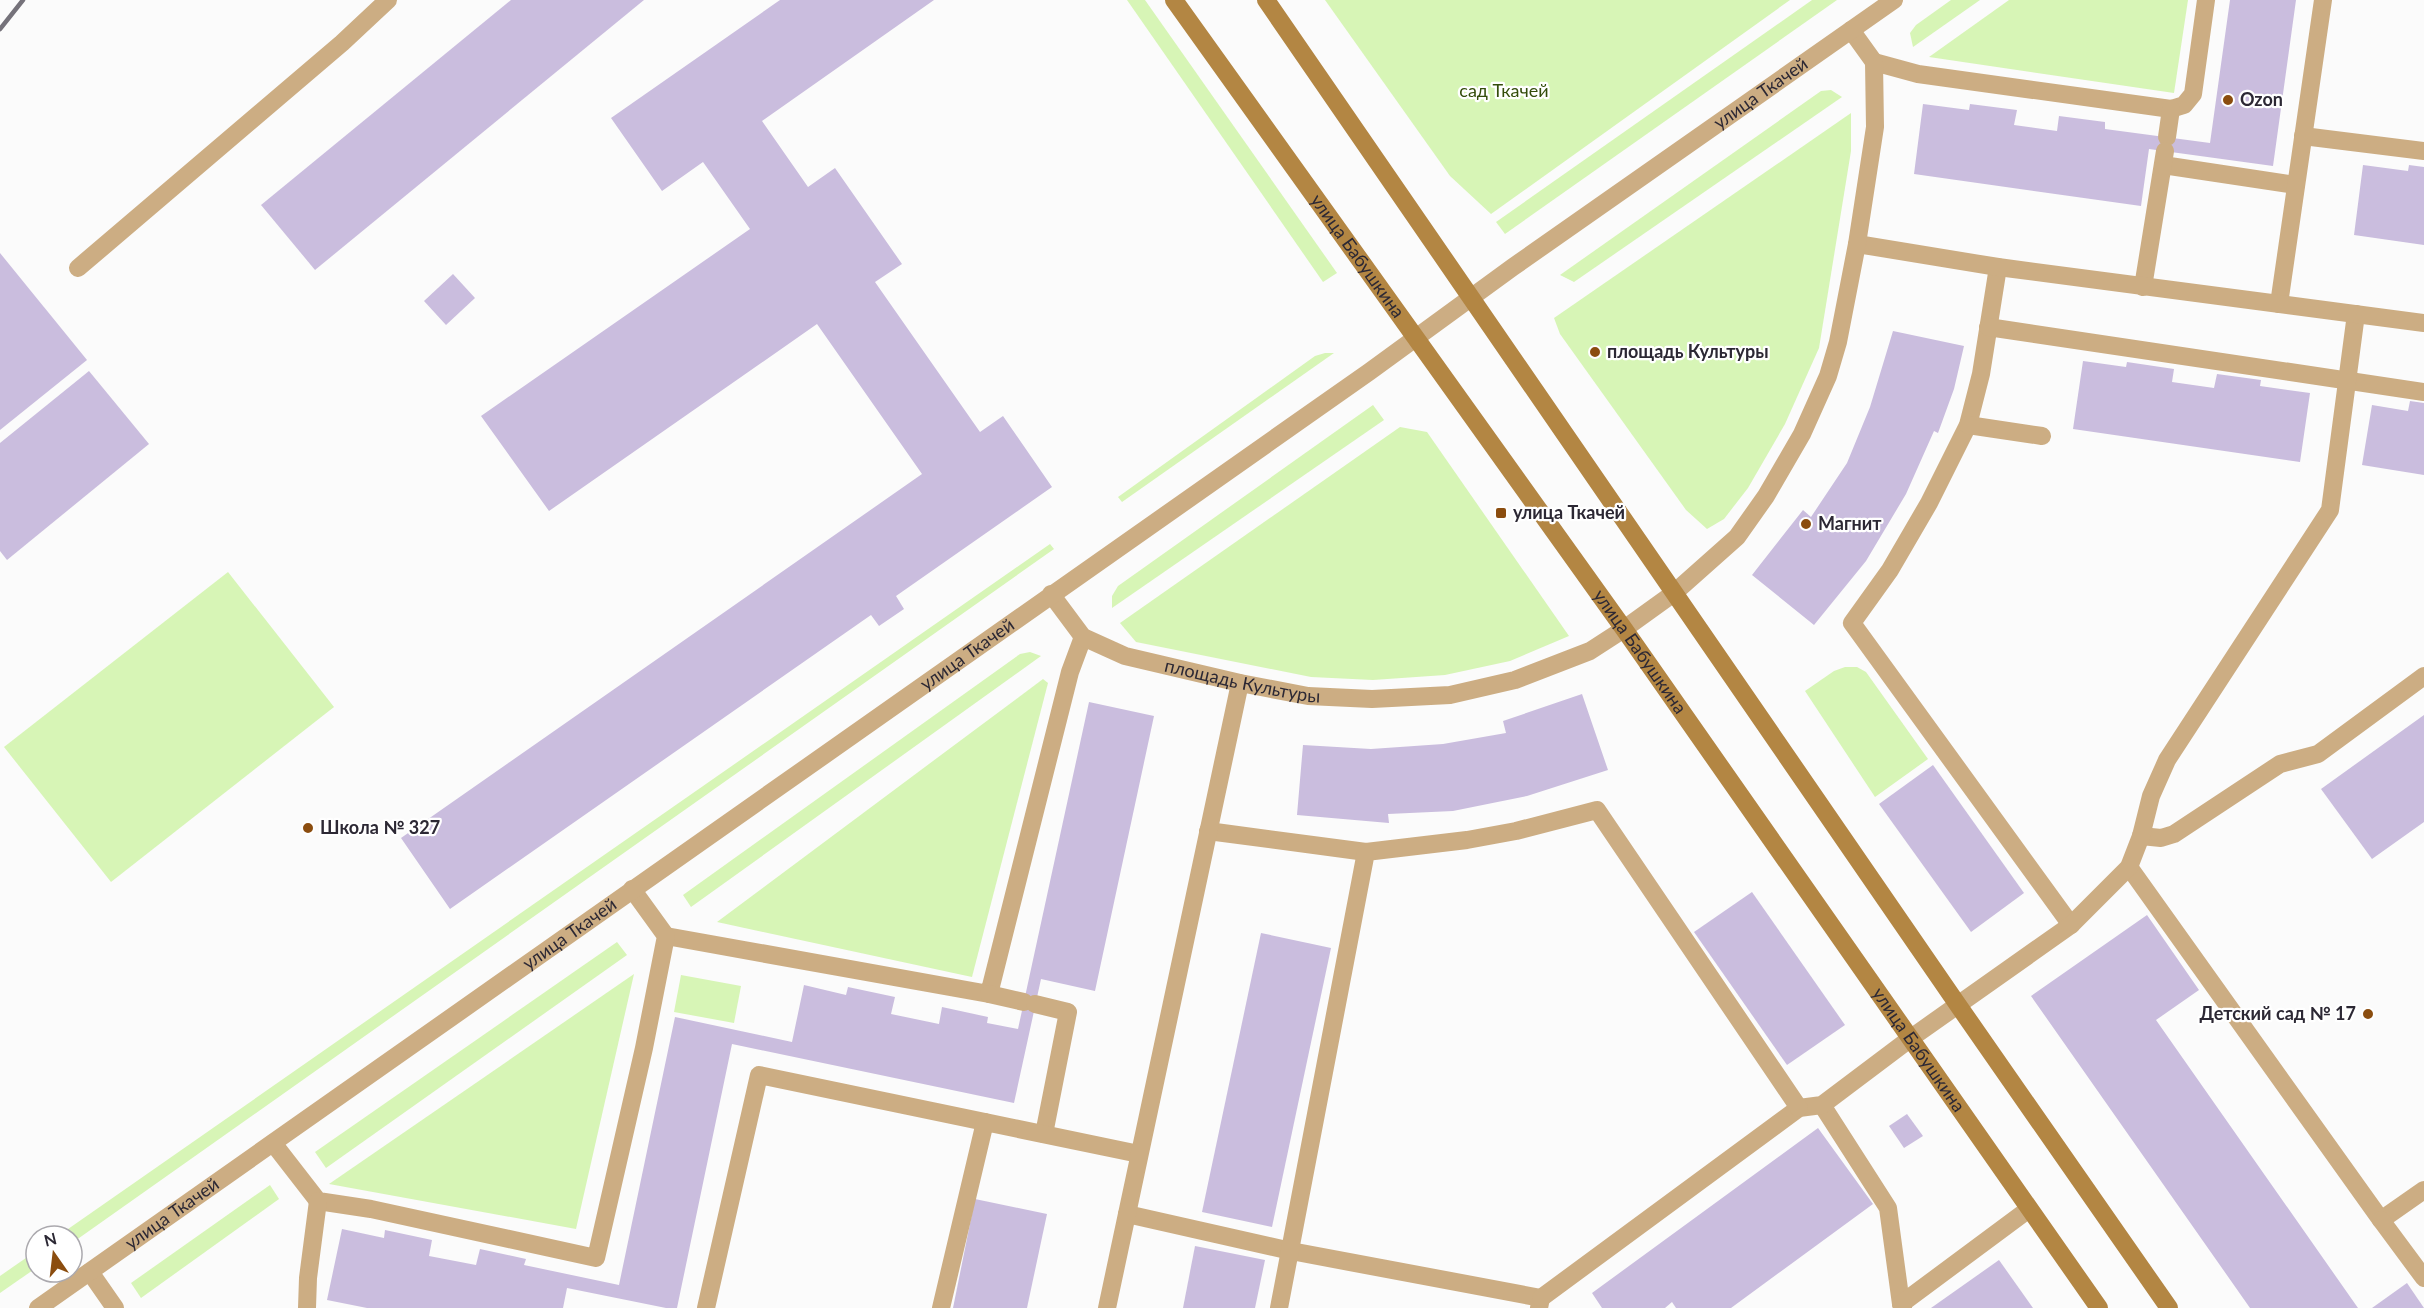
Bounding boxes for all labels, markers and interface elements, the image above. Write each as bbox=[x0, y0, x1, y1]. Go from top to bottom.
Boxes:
street label: улица Ткачей bbox=[1709, 52, 1812, 133]
park label: сад Ткачей bbox=[1459, 79, 1549, 101]
place label: Ozon bbox=[2240, 88, 2283, 110]
marker: Ozon bbox=[2221, 93, 2235, 107]
street label: улица Бабушкина bbox=[1306, 189, 1410, 322]
place label: площадь Культуры bbox=[1607, 340, 1769, 362]
marker: площадь Культуры bbox=[1588, 345, 1602, 359]
place label: улица Ткачей bbox=[1513, 501, 1625, 523]
marker: улица Ткачей bbox=[1494, 506, 1508, 520]
place label: Магнит bbox=[1818, 512, 1882, 534]
marker: Магнит bbox=[1799, 517, 1813, 531]
street label: улица Бабушкина bbox=[1589, 585, 1692, 718]
street label: улица Ткачей bbox=[915, 613, 1018, 694]
street label: площадь Культуры bbox=[1163, 654, 1321, 707]
place label: Школа № 327 bbox=[320, 816, 440, 838]
marker: Школа № 327 bbox=[301, 821, 315, 835]
street label: улица Ткачей bbox=[518, 893, 620, 974]
street label: улица Бабушкина bbox=[1868, 983, 1970, 1116]
place label: Детский сад № 17 bbox=[2200, 1002, 2356, 1024]
marker: Детский сад № 17 bbox=[2361, 1007, 2375, 1021]
street label: улица Ткачей bbox=[120, 1172, 223, 1253]
north arrow bbox=[24, 1224, 84, 1284]
text: N bbox=[42, 1228, 59, 1250]

